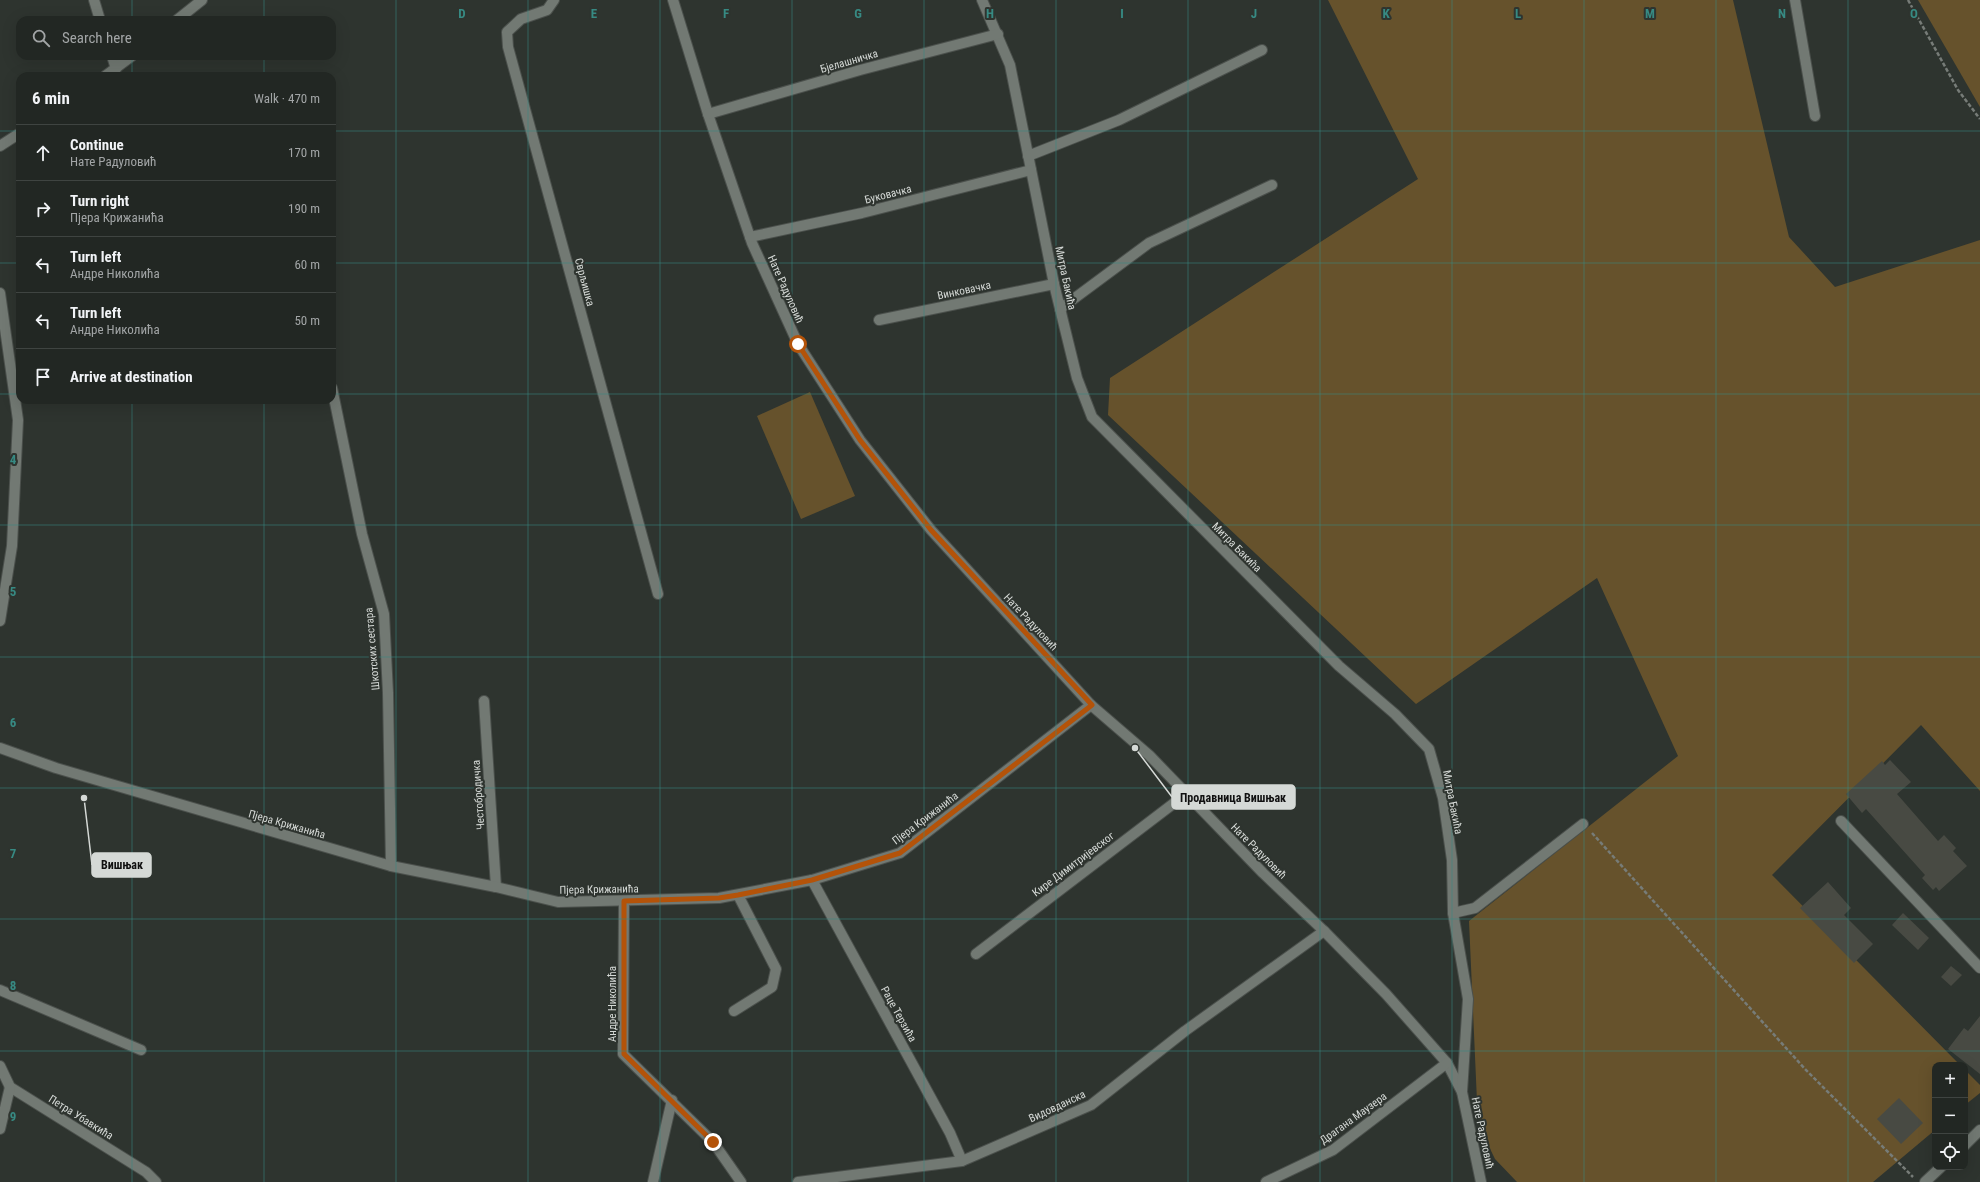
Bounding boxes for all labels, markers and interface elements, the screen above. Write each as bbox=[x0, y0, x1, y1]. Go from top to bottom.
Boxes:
text: D bbox=[458, 6, 466, 21]
text: E bbox=[591, 6, 598, 21]
text: F bbox=[723, 6, 729, 21]
text: G bbox=[854, 6, 862, 21]
text: H bbox=[986, 6, 994, 21]
text: I bbox=[1120, 6, 1124, 21]
text: J bbox=[1251, 6, 1257, 21]
text: K bbox=[1382, 6, 1390, 21]
text: L bbox=[1515, 6, 1521, 21]
text: M bbox=[1645, 6, 1655, 21]
text: N bbox=[1778, 6, 1786, 21]
text: O bbox=[1910, 6, 1918, 21]
search box bbox=[16, 16, 336, 60]
icon: search bbox=[30, 27, 52, 49]
text: Search here bbox=[62, 29, 132, 47]
street label: Бјелашничка bbox=[819, 47, 879, 76]
text: 6 min bbox=[32, 88, 70, 108]
text: Walk · 470 m bbox=[254, 91, 320, 106]
text: Continue bbox=[70, 136, 124, 154]
icon: ahead bbox=[32, 142, 54, 164]
text: 170 m bbox=[288, 145, 320, 160]
text: Нате Радуловић bbox=[70, 154, 157, 169]
street label: Буковачка bbox=[863, 182, 913, 207]
text: Turn right bbox=[70, 192, 129, 210]
icon: right bbox=[32, 198, 54, 220]
text: 190 m bbox=[288, 201, 320, 216]
text: Пјера Крижанића bbox=[70, 210, 164, 225]
street label: Митра Бакића bbox=[1052, 245, 1079, 311]
text: Turn left bbox=[70, 248, 121, 266]
street label: Нате Радуловић bbox=[765, 253, 806, 325]
icon: left bbox=[32, 254, 54, 276]
text: 60 m bbox=[294, 257, 320, 272]
street label: Сврљишка bbox=[572, 257, 597, 308]
text: Андре Николића bbox=[70, 266, 160, 281]
street label: Винковачка bbox=[936, 278, 992, 303]
text: Turn left bbox=[70, 304, 121, 322]
icon: left bbox=[32, 310, 54, 332]
text: 50 m bbox=[294, 313, 320, 328]
text: Андре Николића bbox=[70, 322, 160, 337]
route start bbox=[789, 335, 807, 353]
icon: arrive bbox=[32, 366, 54, 388]
text: Arrive at destination bbox=[70, 368, 193, 386]
text: 4 bbox=[10, 452, 17, 467]
street label: Митра Бакића bbox=[1209, 520, 1264, 575]
text: 5 bbox=[10, 584, 17, 599]
street label: Нате Радуловић bbox=[1001, 591, 1060, 654]
street label: Шкотских сестара bbox=[362, 607, 383, 691]
text: 6 bbox=[10, 715, 17, 730]
street label: Честобродичка bbox=[470, 760, 487, 830]
street label: Митра Бакића bbox=[1440, 769, 1465, 835]
callout: Продавница Вишњак bbox=[1172, 785, 1295, 809]
street label: Пјера Крижанића bbox=[890, 789, 961, 847]
text: Продавница Вишњак bbox=[1180, 791, 1286, 805]
street label: Пјера Крижанића bbox=[247, 807, 327, 842]
street label: Нате Радуловић bbox=[1228, 821, 1289, 882]
street label: Кире Димитријевског bbox=[1030, 829, 1117, 899]
text: 7 bbox=[10, 846, 17, 861]
callout: Вишњак bbox=[92, 853, 151, 877]
text: Вишњак bbox=[101, 858, 143, 872]
street label: Пјера Крижанића bbox=[559, 882, 639, 897]
street label: Андре Николића bbox=[606, 966, 619, 1042]
text: 8 bbox=[10, 978, 16, 993]
street label: Раце Терзића bbox=[878, 984, 919, 1044]
map controls bbox=[1932, 1062, 1968, 1170]
button: + bbox=[1932, 1062, 1968, 1098]
street label: Видовданска bbox=[1027, 1088, 1088, 1125]
street label: Драгана Маузера bbox=[1317, 1090, 1389, 1147]
street label: Петра Убавкића bbox=[46, 1092, 115, 1142]
street label: Нате Радуловић bbox=[1469, 1096, 1496, 1170]
button: − bbox=[1932, 1098, 1968, 1134]
text: 9 bbox=[10, 1109, 16, 1124]
route end bbox=[704, 1133, 722, 1151]
button: locate bbox=[1932, 1134, 1968, 1170]

